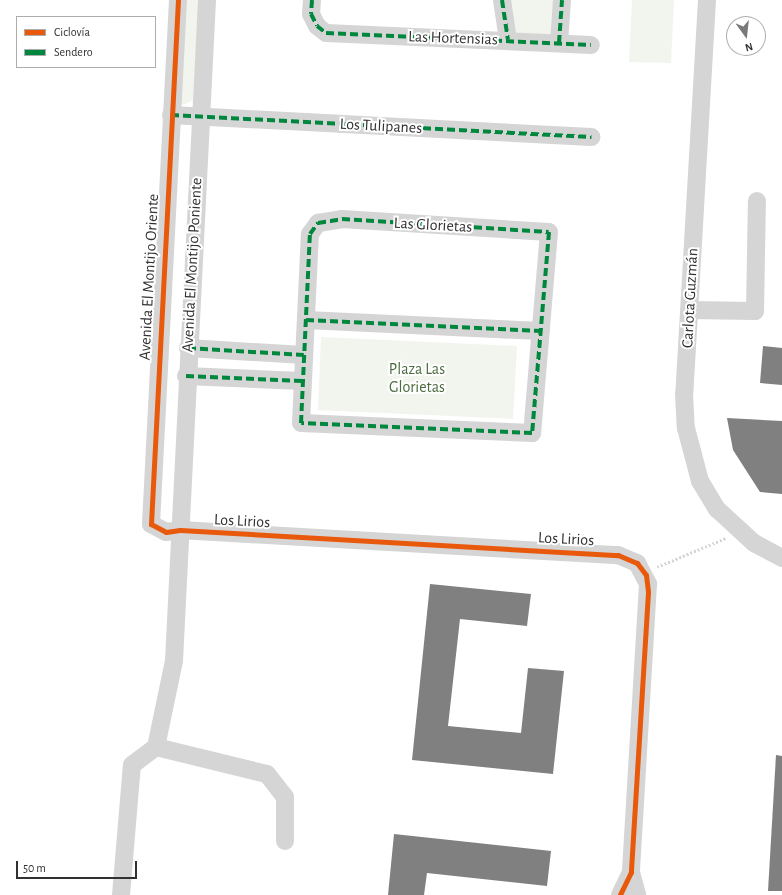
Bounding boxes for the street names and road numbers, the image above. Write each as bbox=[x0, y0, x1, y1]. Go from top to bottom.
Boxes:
street label: Las Hortensias bbox=[408, 27, 498, 49]
street label: Los Tulipanes bbox=[339, 114, 423, 138]
street label: Avenida El Montijo Poniente bbox=[178, 177, 206, 353]
street label: Avenida El Montijo Oriente bbox=[135, 193, 163, 361]
street label: Las Glorietas bbox=[393, 213, 473, 237]
street label: Carlota Guzmán bbox=[678, 248, 702, 348]
street label: Los Lirios bbox=[213, 510, 271, 532]
street label: Los Lirios bbox=[537, 528, 595, 550]

